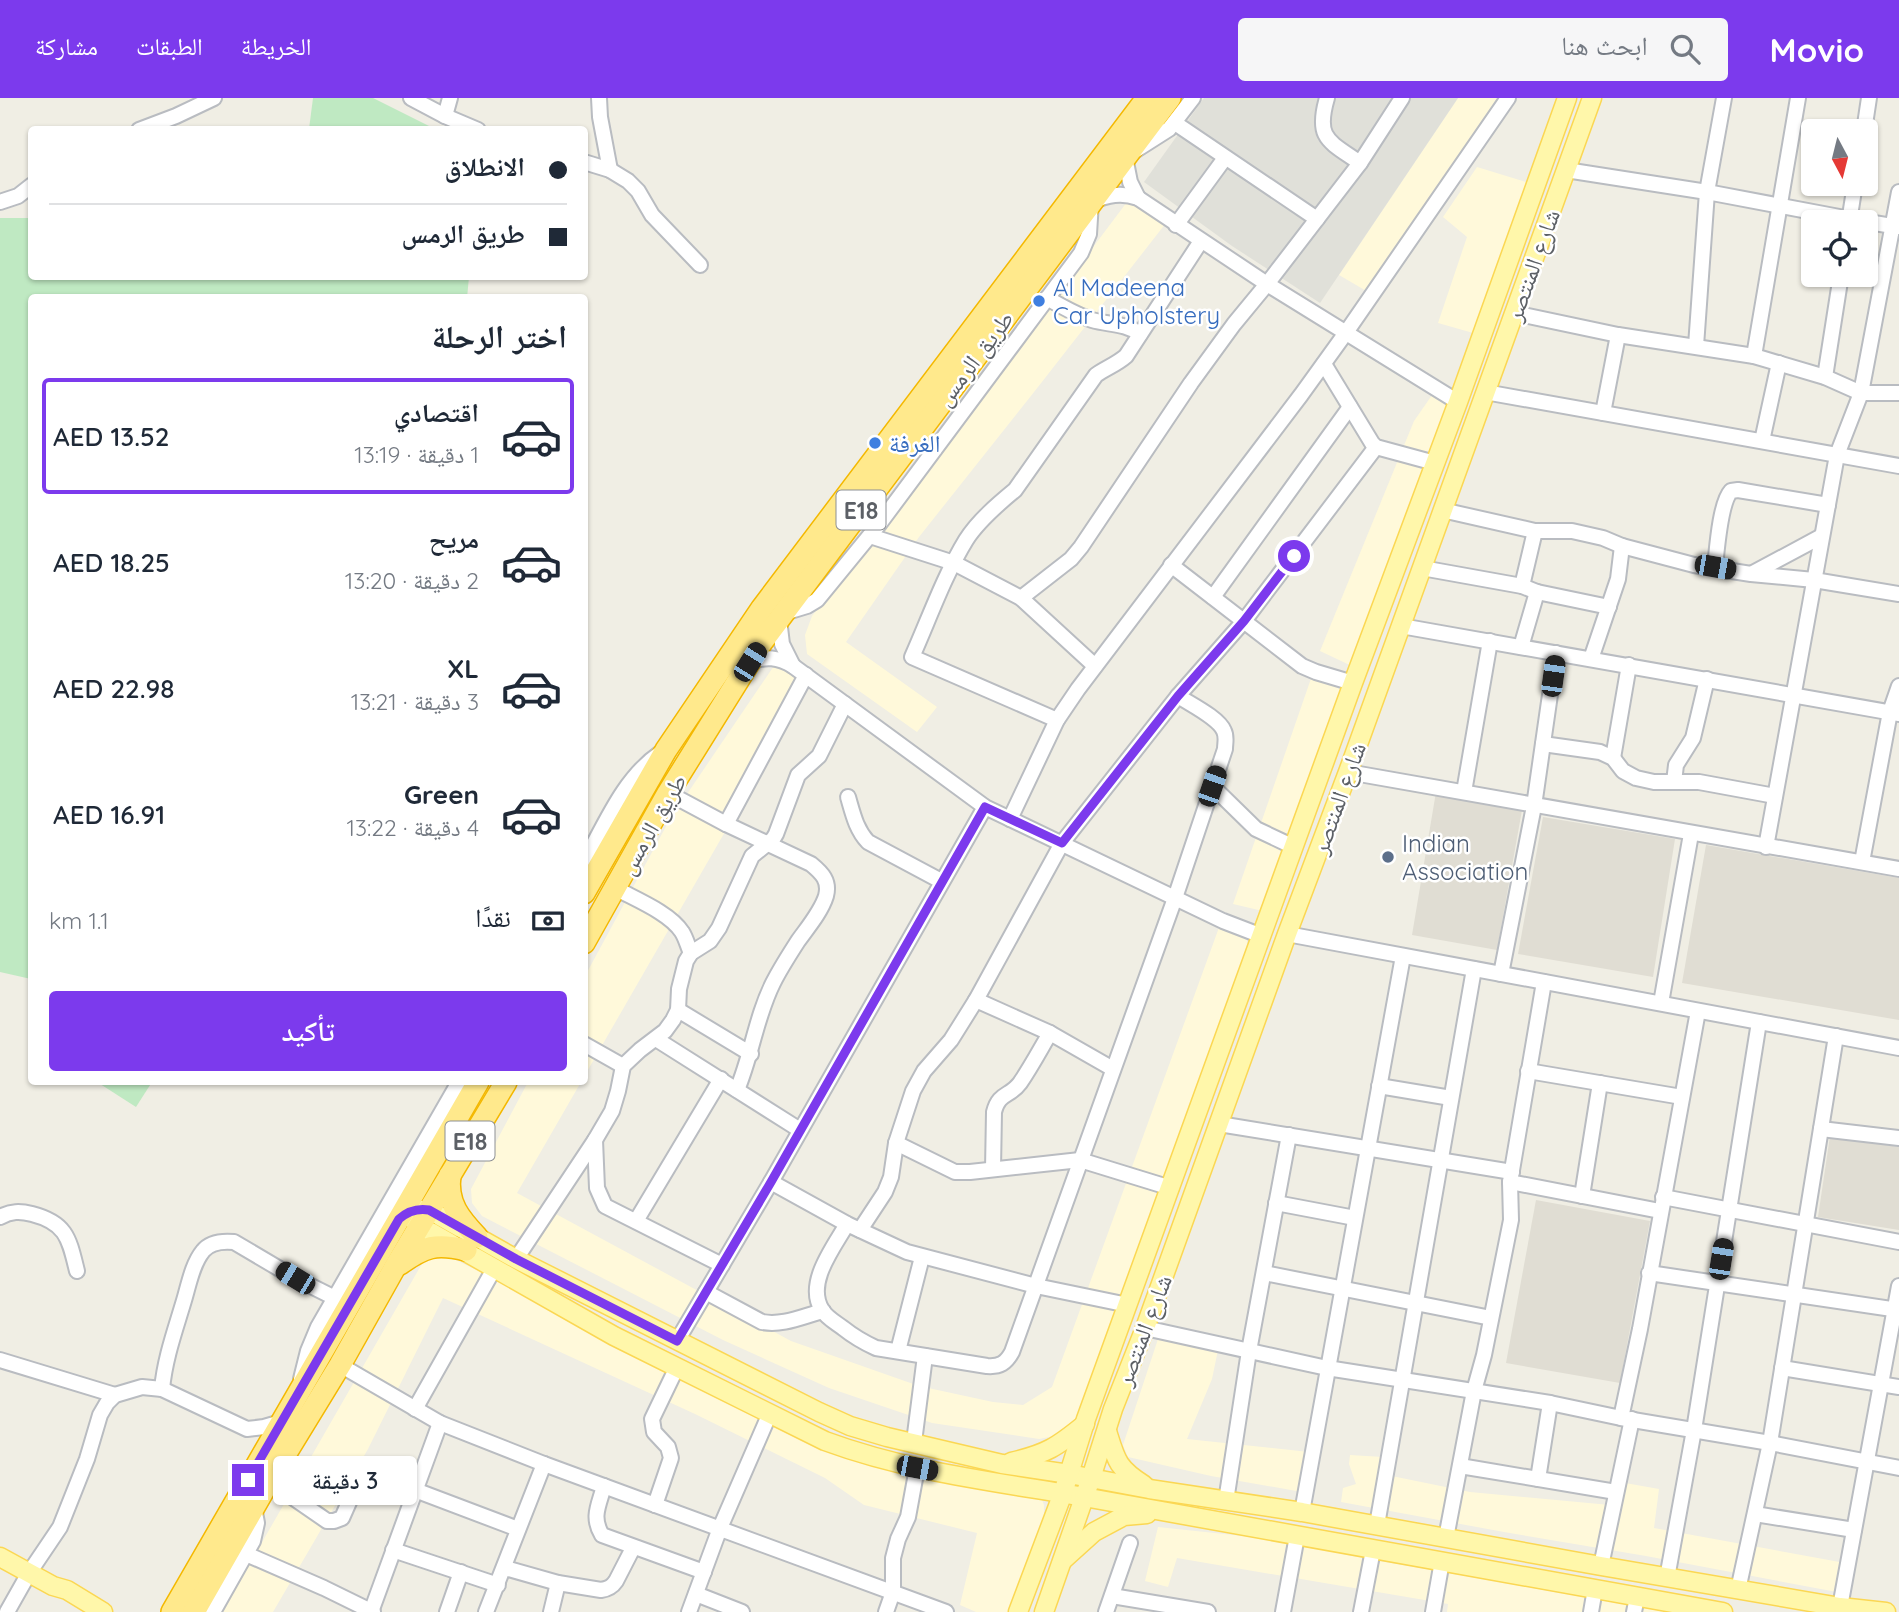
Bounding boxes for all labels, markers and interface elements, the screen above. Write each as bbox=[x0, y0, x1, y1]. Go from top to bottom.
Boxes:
search box bbox=[1238, 18, 1728, 81]
text: ابحث هنا bbox=[1561, 29, 1648, 62]
text: Movio bbox=[1770, 29, 1864, 70]
icon: search bbox=[1666, 30, 1704, 68]
text: مشاركة bbox=[35, 31, 98, 61]
text: الطبقات bbox=[136, 31, 203, 61]
text: الخريطة bbox=[241, 31, 311, 61]
north arrow bbox=[1801, 119, 1878, 196]
map controls bbox=[1801, 119, 1878, 287]
text: الانطلاق bbox=[445, 150, 525, 183]
street label: شارع المنتصر bbox=[1498, 205, 1567, 326]
button: locate bbox=[1801, 210, 1878, 287]
text: طريق الرمس bbox=[401, 217, 525, 250]
place label: Al Madeena Car Upholstery bbox=[1053, 272, 1220, 330]
marker: Al Madeena Car Upholstery bbox=[1031, 293, 1047, 309]
street label: طريق الرمس bbox=[928, 304, 1020, 412]
text: اختر الرحلة bbox=[432, 316, 567, 356]
text: اقتصادي bbox=[394, 396, 479, 429]
icon: car bbox=[500, 405, 563, 468]
text: AED 13.52 bbox=[53, 420, 169, 453]
place label: الغرفة bbox=[889, 428, 940, 458]
marker: الغرفة bbox=[867, 435, 883, 451]
text: 1 دقيقة · 13:19 bbox=[354, 440, 479, 469]
road number: E18 bbox=[836, 490, 886, 530]
text: مريح bbox=[429, 522, 479, 555]
icon: car bbox=[500, 531, 563, 594]
route start bbox=[1278, 540, 1310, 572]
text: AED 18.25 bbox=[53, 546, 170, 579]
car bbox=[1693, 553, 1738, 581]
text: 2 دقيقة · 13:20 bbox=[345, 566, 479, 595]
car bbox=[730, 639, 771, 685]
text: XL bbox=[447, 652, 479, 685]
car bbox=[1540, 654, 1567, 698]
icon: car bbox=[500, 657, 563, 720]
text: AED 22.98 bbox=[53, 672, 174, 705]
text: 3 دقيقة · 13:21 bbox=[351, 687, 479, 716]
street label: شارع المنتصر bbox=[1304, 738, 1373, 859]
car bbox=[1196, 763, 1229, 809]
street label: طريق الرمس bbox=[611, 768, 693, 880]
text: Green bbox=[404, 778, 479, 811]
icon: car bbox=[500, 783, 563, 846]
text: AED 16.91 bbox=[53, 798, 165, 831]
text: 4 دقيقة · 13:22 bbox=[346, 813, 479, 842]
place label: Indian Association bbox=[1402, 828, 1528, 886]
marker: Indian Association bbox=[1380, 849, 1396, 865]
text: نقدًا bbox=[475, 901, 511, 934]
icon: cash bbox=[529, 902, 567, 940]
text: 1.1 km bbox=[49, 906, 109, 935]
button: تأكيد bbox=[49, 991, 567, 1071]
road number: E18 bbox=[446, 1122, 494, 1160]
car bbox=[1708, 1237, 1735, 1281]
car bbox=[272, 1258, 319, 1298]
street label: شارع المنتصر bbox=[1108, 1270, 1179, 1391]
car bbox=[895, 1454, 940, 1482]
callout: 3 دقيقة bbox=[272, 1456, 416, 1504]
route end bbox=[232, 1464, 264, 1496]
text: 3 دقيقة bbox=[312, 1466, 378, 1495]

